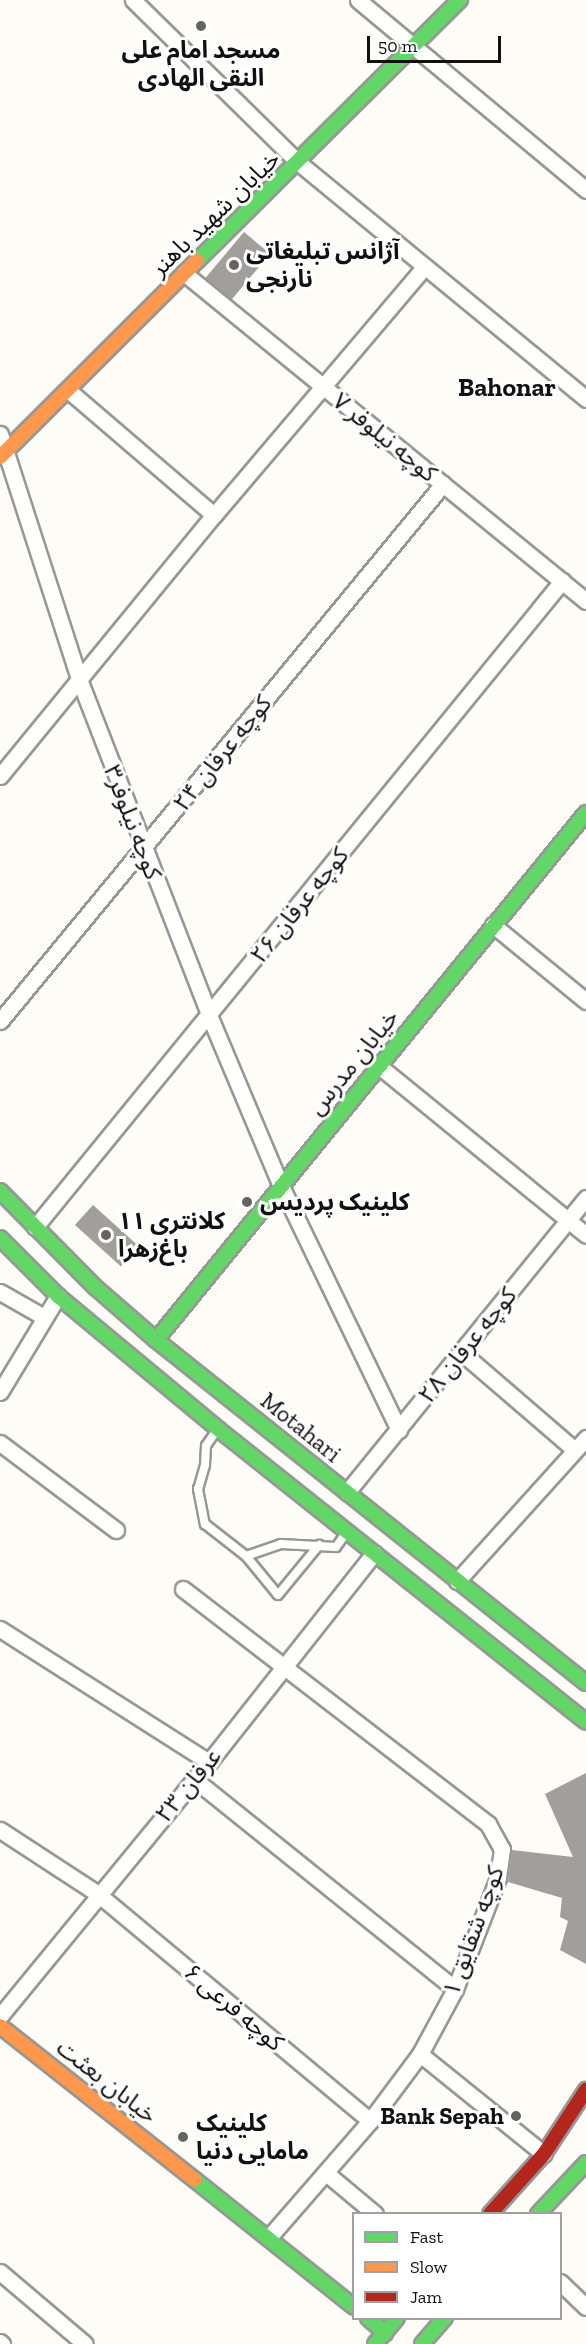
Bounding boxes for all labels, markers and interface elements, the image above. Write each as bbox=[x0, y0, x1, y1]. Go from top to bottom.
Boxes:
marker: مسجد امام علی النقی الهادی bbox=[194, 19, 208, 33]
scale bar bbox=[370, 24, 504, 62]
text: 50 m bbox=[378, 35, 417, 57]
place label: مسجد امام علی النقی الهادی bbox=[122, 36, 280, 92]
street label: خیابان شهید باهنر bbox=[144, 144, 286, 282]
place label: آژانس تبلیغاتی نارنجی bbox=[246, 237, 400, 293]
marker: آژانس تبلیغاتی نارنجی bbox=[227, 258, 241, 272]
district label: Bahonar bbox=[458, 372, 556, 404]
street label: کوچه نیلوفر ۷ bbox=[327, 386, 443, 488]
street label: کوچه عرفان ۲۴ bbox=[167, 689, 277, 817]
street label: کوچه نیلوفر۳ bbox=[98, 761, 168, 883]
street label: کوچه عرفان ۲۶ bbox=[244, 841, 354, 969]
street label: خیابان مدرس bbox=[302, 1003, 404, 1121]
place label: کلینیک پردیس bbox=[260, 1188, 410, 1216]
marker: کلینیک پردیس bbox=[238, 1193, 256, 1211]
place label: کلانتری ۱۱ باغ‌زهرا bbox=[118, 1207, 225, 1263]
marker: کلانتری ۱۱ باغ‌زهرا bbox=[99, 1228, 113, 1242]
street label: کوچه عرفان ۲۸ bbox=[412, 1281, 522, 1409]
street label: Motahari bbox=[255, 1386, 347, 1468]
street label: عرفان ۲۳ bbox=[149, 1742, 227, 1828]
street label: کوچه شقایق ۱ bbox=[436, 1862, 510, 2000]
street label: کوچه فرعی ۶ bbox=[178, 1957, 290, 2057]
street label: خیابان بعثت bbox=[51, 2033, 163, 2129]
place label: Bank Sepah bbox=[380, 2102, 504, 2130]
place label: کلینیک مامایی دنیا bbox=[196, 2109, 309, 2165]
marker: Bank Sepah bbox=[509, 2109, 523, 2123]
marker: کلینیک مامایی دنیا bbox=[174, 2128, 192, 2146]
legend bbox=[352, 2212, 562, 2320]
text: Fast bbox=[410, 2226, 443, 2248]
text: Slow bbox=[410, 2256, 447, 2278]
text: Jam bbox=[410, 2286, 442, 2308]

